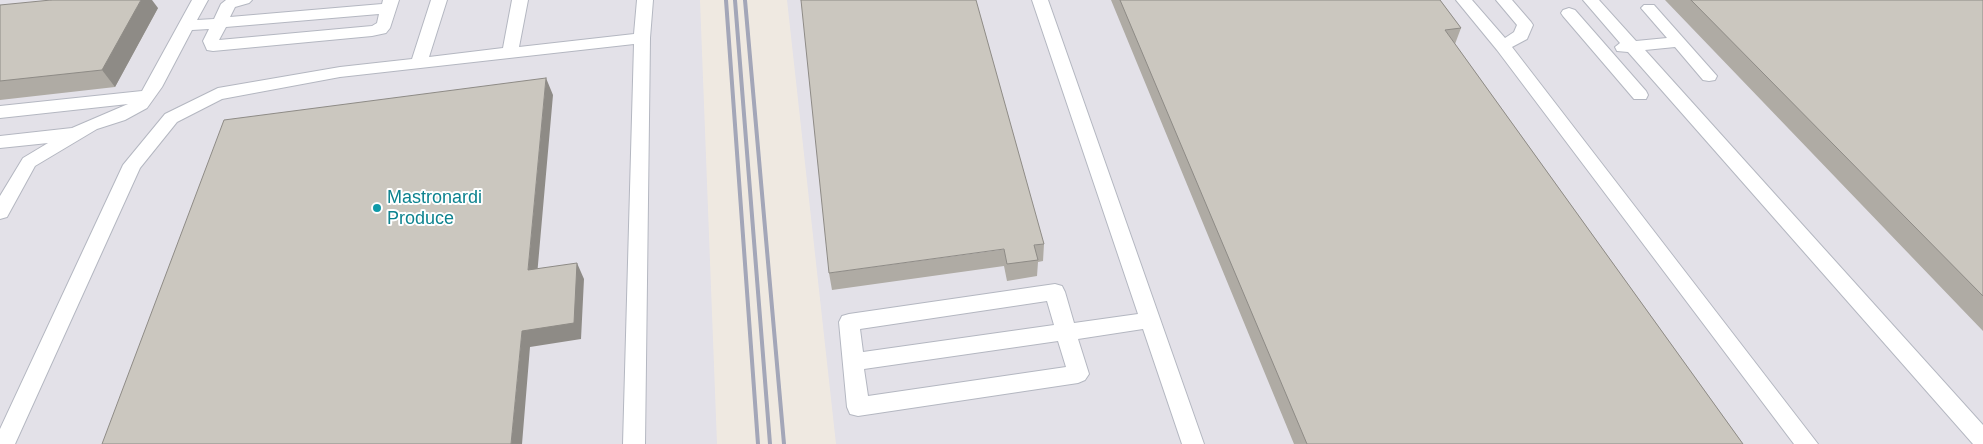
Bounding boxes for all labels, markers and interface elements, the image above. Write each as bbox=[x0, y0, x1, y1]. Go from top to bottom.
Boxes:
place label: Mastronardi Produce bbox=[387, 187, 482, 230]
marker: Mastronardi Produce bbox=[371, 202, 383, 214]

